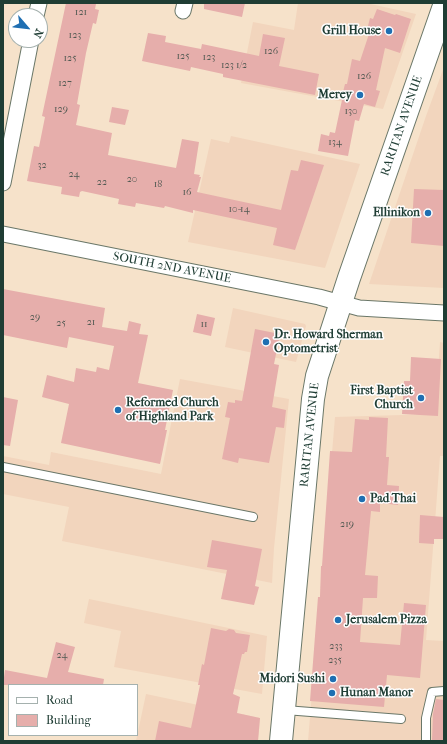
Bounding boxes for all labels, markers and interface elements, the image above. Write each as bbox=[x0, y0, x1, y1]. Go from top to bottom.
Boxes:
house number: 121 bbox=[75, 7, 87, 19]
north arrow bbox=[8, 8, 48, 48]
place label: Grill House bbox=[322, 24, 381, 38]
marker: Grill House bbox=[384, 26, 394, 36]
text: N bbox=[30, 27, 46, 40]
house number: 123 bbox=[69, 30, 81, 42]
house number: 126 bbox=[264, 46, 278, 58]
house number: 125 bbox=[176, 51, 190, 63]
house number: 123 bbox=[203, 52, 215, 64]
house number: 125 bbox=[63, 53, 77, 65]
house number: 123 1/2 bbox=[221, 60, 247, 72]
house number: 126 bbox=[357, 71, 371, 83]
street label: RARITAN AVENUE bbox=[378, 74, 426, 178]
house number: 127 bbox=[58, 78, 72, 90]
place label: Merey bbox=[318, 88, 352, 102]
marker: Merey bbox=[355, 90, 365, 100]
house number: 129 bbox=[54, 104, 68, 116]
house number: 130 bbox=[344, 106, 358, 118]
house number: 134 bbox=[328, 137, 342, 149]
house number: 32 bbox=[37, 160, 47, 172]
house number: 24 bbox=[68, 169, 80, 181]
house number: 20 bbox=[127, 174, 137, 186]
house number: 22 bbox=[97, 177, 107, 189]
house number: 18 bbox=[154, 179, 162, 191]
house number: 16 bbox=[183, 187, 191, 199]
house number: 10-14 bbox=[228, 204, 250, 216]
place label: Ellinikon bbox=[373, 206, 420, 220]
marker: Ellinikon bbox=[423, 208, 433, 218]
street label: SOUTH 2ND AVENUE bbox=[112, 249, 232, 287]
house number: 29 bbox=[30, 312, 40, 324]
house number: 21 bbox=[87, 317, 95, 329]
house number: 25 bbox=[56, 318, 66, 330]
house number: 11 bbox=[200, 319, 208, 331]
place label: Dr. Howard Sherman Optometrist bbox=[274, 328, 383, 356]
marker: Dr. Howard Sherman Optometrist bbox=[261, 337, 271, 347]
street label: RARITAN AVENUE bbox=[297, 382, 323, 488]
place label: First Baptist Church bbox=[350, 384, 413, 412]
marker: First Baptist Church bbox=[416, 393, 426, 403]
place label: Reformed Church of Highland Park bbox=[126, 396, 219, 424]
marker: Reformed Church of Highland Park bbox=[113, 405, 123, 415]
place label: Pad Thai bbox=[370, 492, 416, 506]
marker: Pad Thai bbox=[357, 494, 367, 504]
house number: 219 bbox=[340, 519, 354, 531]
place label: Jerusalem Pizza bbox=[346, 613, 427, 627]
marker: Jerusalem Pizza bbox=[333, 615, 343, 625]
house number: 233 bbox=[329, 641, 343, 653]
house number: 24 bbox=[56, 650, 68, 662]
house number: 235 bbox=[328, 655, 342, 667]
place label: Midori Sushi bbox=[259, 672, 325, 686]
marker: Midori Sushi bbox=[328, 674, 338, 684]
legend bbox=[8, 684, 138, 736]
place label: Hunan Manor bbox=[340, 686, 413, 700]
marker: Hunan Manor bbox=[327, 688, 337, 698]
text: Road bbox=[46, 693, 73, 707]
text: Building bbox=[46, 713, 91, 727]

